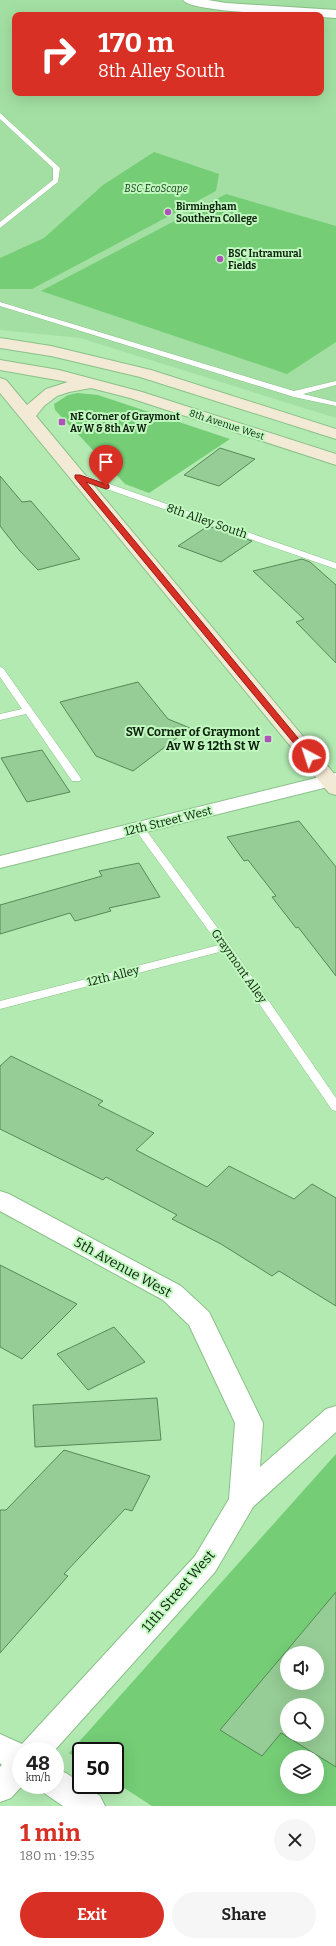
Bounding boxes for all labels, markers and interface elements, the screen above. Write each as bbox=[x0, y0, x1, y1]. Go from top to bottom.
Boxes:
text: 170 m bbox=[98, 26, 174, 59]
icon: right bbox=[32, 28, 84, 80]
text: 8th Alley South bbox=[98, 60, 225, 82]
park label: BSC EcoScape bbox=[124, 183, 188, 195]
place label: Birmingham Southern College bbox=[176, 201, 258, 225]
marker: Birmingham Southern College bbox=[163, 207, 173, 217]
place label: BSC Intramural Fields bbox=[228, 248, 302, 272]
marker: BSC Intramural Fields bbox=[215, 254, 225, 264]
street label: 8th Avenue West bbox=[188, 407, 266, 443]
place label: NE Corner of Graymont Av W & 8th Av W bbox=[70, 411, 180, 435]
marker: NE Corner of Graymont Av W & 8th Av W bbox=[57, 417, 67, 427]
pin bbox=[89, 445, 123, 486]
icon: arrive bbox=[95, 451, 117, 473]
street label: 8th Alley South bbox=[165, 501, 250, 542]
place label: SW Corner of Graymont Av W & 12th St W bbox=[126, 725, 261, 753]
marker: SW Corner of Graymont Av W & 12th St W bbox=[263, 734, 273, 744]
position arrow bbox=[288, 735, 330, 777]
street label: 12th Street West bbox=[123, 803, 214, 839]
street label: Graymont Alley bbox=[208, 926, 270, 1006]
street label: 12th Alley bbox=[85, 963, 141, 989]
street label: 5th Avenue West bbox=[71, 1234, 174, 1301]
street label: 11th Street West bbox=[138, 1547, 219, 1636]
map controls bbox=[280, 1646, 324, 1794]
button: sound bbox=[280, 1646, 324, 1690]
button: search bbox=[280, 1698, 324, 1742]
speed limit sign: 50 bbox=[72, 1742, 124, 1794]
button: layers bbox=[280, 1750, 324, 1794]
text: 48 bbox=[26, 1751, 50, 1775]
text: km/h bbox=[26, 1772, 50, 1784]
text: 1 min bbox=[20, 1819, 81, 1847]
button: close bbox=[274, 1819, 316, 1861]
text: 180 m · 19:35 bbox=[20, 1848, 94, 1863]
button: Exit bbox=[20, 1892, 164, 1938]
button: Share bbox=[172, 1892, 316, 1938]

